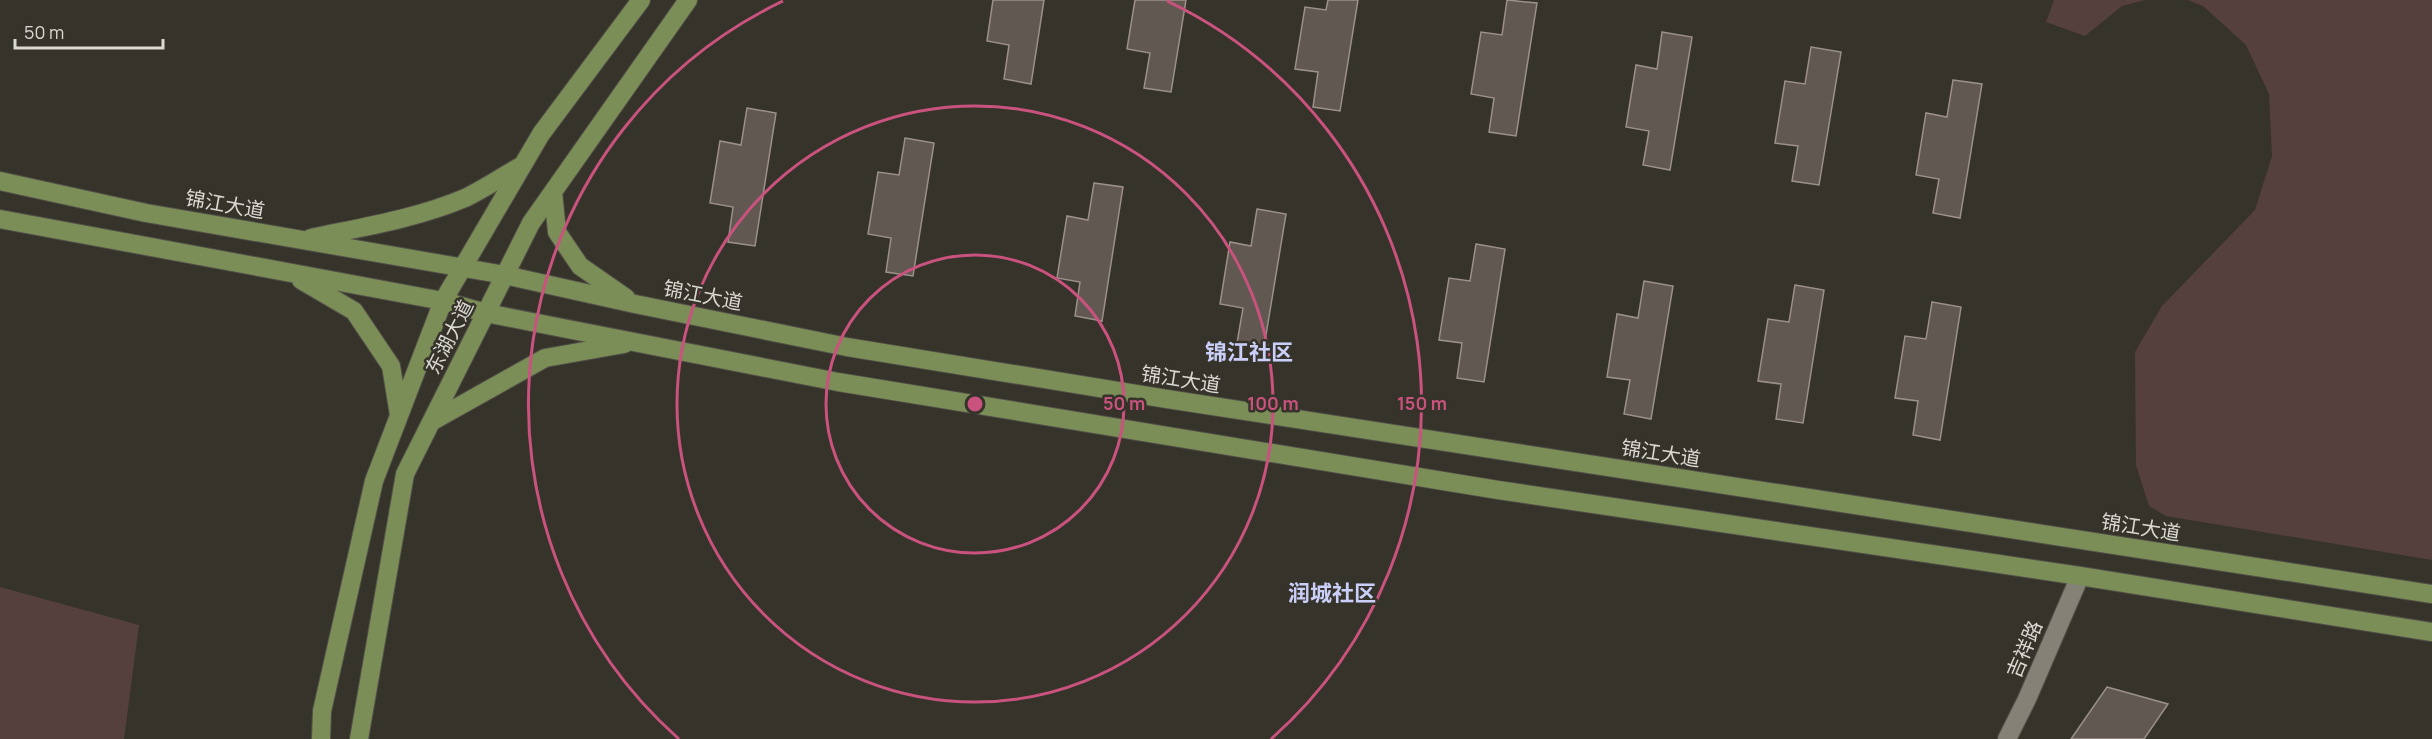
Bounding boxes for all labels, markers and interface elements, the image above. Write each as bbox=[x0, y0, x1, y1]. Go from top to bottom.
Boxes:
scale bar bbox=[15, 12, 164, 50]
text: 50 m bbox=[24, 20, 64, 44]
street label: 锦江大道 bbox=[183, 184, 267, 224]
street label: 锦江大道 bbox=[661, 274, 745, 316]
street label: 东湖大道 bbox=[419, 295, 479, 379]
district label: 锦江社区 bbox=[1205, 337, 1293, 367]
street label: 锦江大道 bbox=[1139, 359, 1223, 399]
text: 50 m bbox=[1103, 391, 1145, 415]
text: 100 m bbox=[1247, 391, 1299, 415]
text: 150 m bbox=[1397, 391, 1447, 415]
centre of rings bbox=[965, 394, 985, 414]
street label: 锦江大道 bbox=[1619, 433, 1703, 473]
street label: 锦江大道 bbox=[2099, 507, 2183, 547]
district label: 润城社区 bbox=[1288, 578, 1376, 608]
street label: 吉祥路 bbox=[2000, 616, 2048, 682]

